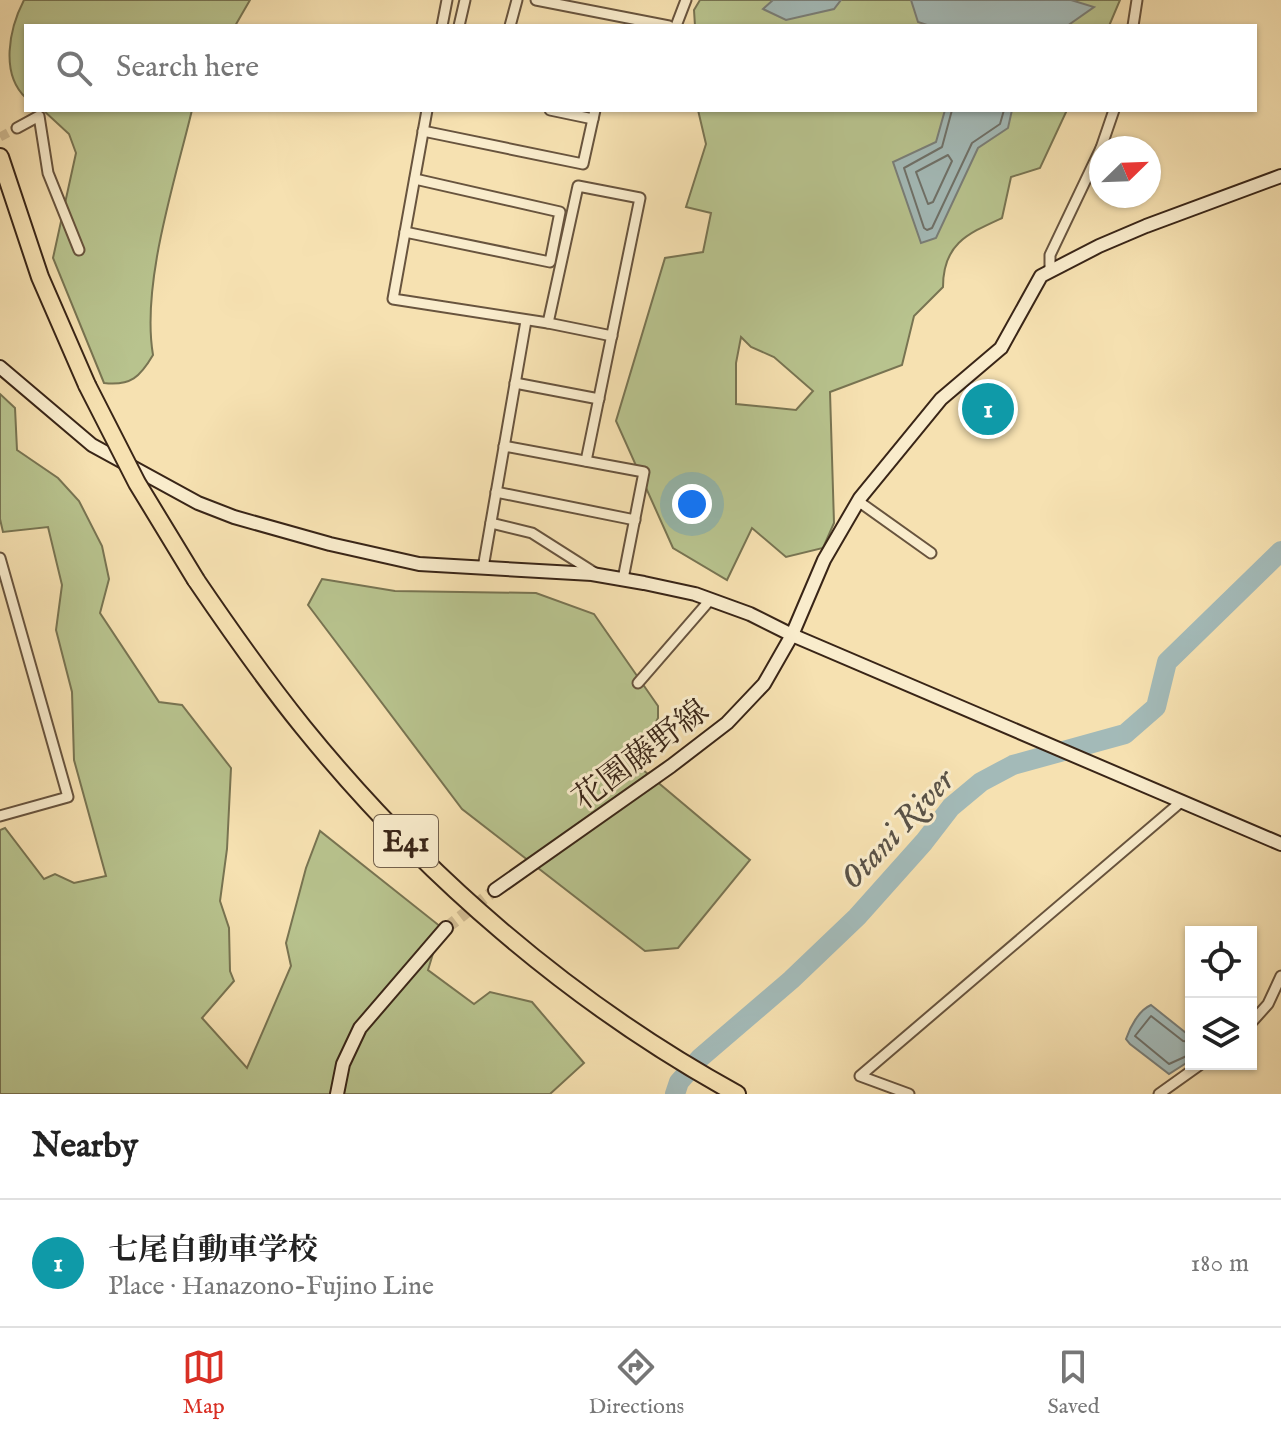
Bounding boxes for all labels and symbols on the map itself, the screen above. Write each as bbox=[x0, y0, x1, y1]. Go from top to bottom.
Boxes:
north arrow bbox=[1089, 136, 1161, 208]
pin: 1 bbox=[962, 379, 1014, 439]
your location bbox=[672, 484, 712, 524]
street label: 花園藤野線 bbox=[565, 691, 718, 821]
water label: Otani River bbox=[831, 759, 966, 899]
road number: E41 bbox=[374, 815, 438, 867]

